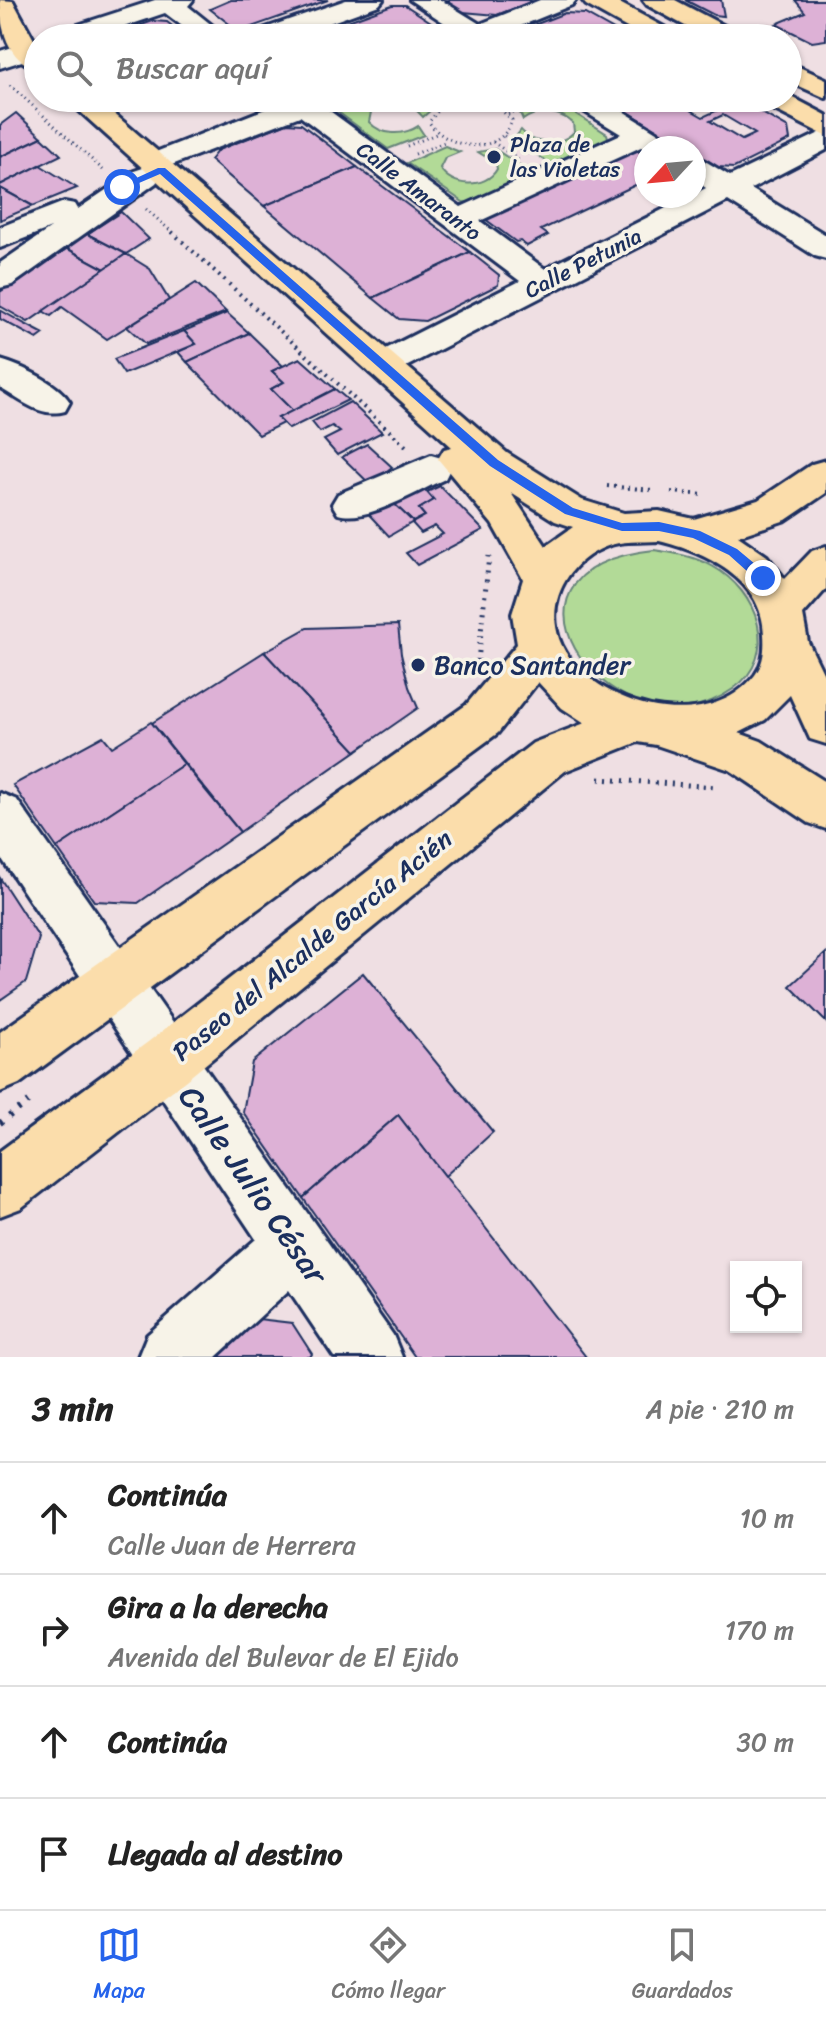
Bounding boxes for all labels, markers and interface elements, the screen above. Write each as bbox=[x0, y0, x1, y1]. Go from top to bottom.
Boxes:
search box bbox=[24, 24, 802, 112]
text: Buscar aquí bbox=[116, 41, 269, 95]
icon: search bbox=[52, 46, 96, 90]
place label: Plaza de las Violetas bbox=[510, 125, 621, 189]
street label: Calle Amaranto bbox=[348, 131, 490, 251]
north arrow bbox=[634, 136, 706, 208]
marker: Plaza de las Violetas bbox=[485, 148, 503, 166]
route start bbox=[104, 169, 140, 205]
street label: Calle Petunia bbox=[517, 217, 649, 309]
route end bbox=[745, 560, 781, 596]
place label: Banco Santander bbox=[434, 642, 631, 688]
marker: Banco Santander bbox=[409, 656, 427, 674]
street label: Paseo del Alcalde García Acién bbox=[161, 817, 463, 1073]
street label: Calle Julio César bbox=[163, 1073, 344, 1298]
map controls bbox=[730, 1261, 802, 1333]
button: locate bbox=[730, 1261, 802, 1333]
text: 3 min bbox=[32, 1379, 113, 1439]
text: A pie · 210 m bbox=[646, 1386, 794, 1432]
text: Continúa bbox=[108, 1468, 227, 1522]
text: 10 m bbox=[740, 1495, 794, 1541]
icon: ahead bbox=[32, 1496, 76, 1540]
text: Calle Juan de Herrera bbox=[108, 1522, 355, 1568]
text: Gira a la derecha bbox=[108, 1580, 328, 1634]
text: 170 m bbox=[725, 1607, 794, 1653]
icon: right bbox=[32, 1608, 76, 1652]
text: Avenida del Bulevar de El Ejido bbox=[108, 1634, 459, 1680]
text: Continúa bbox=[108, 1715, 227, 1769]
text: 30 m bbox=[737, 1719, 794, 1765]
icon: ahead bbox=[32, 1720, 76, 1764]
text: Llegada al destino bbox=[108, 1827, 342, 1881]
icon: arrive bbox=[32, 1832, 76, 1876]
tab: Mapa bbox=[93, 1923, 145, 2010]
tab: Cómo llegar bbox=[331, 1923, 445, 2010]
tab: Guardados bbox=[632, 1923, 733, 2010]

